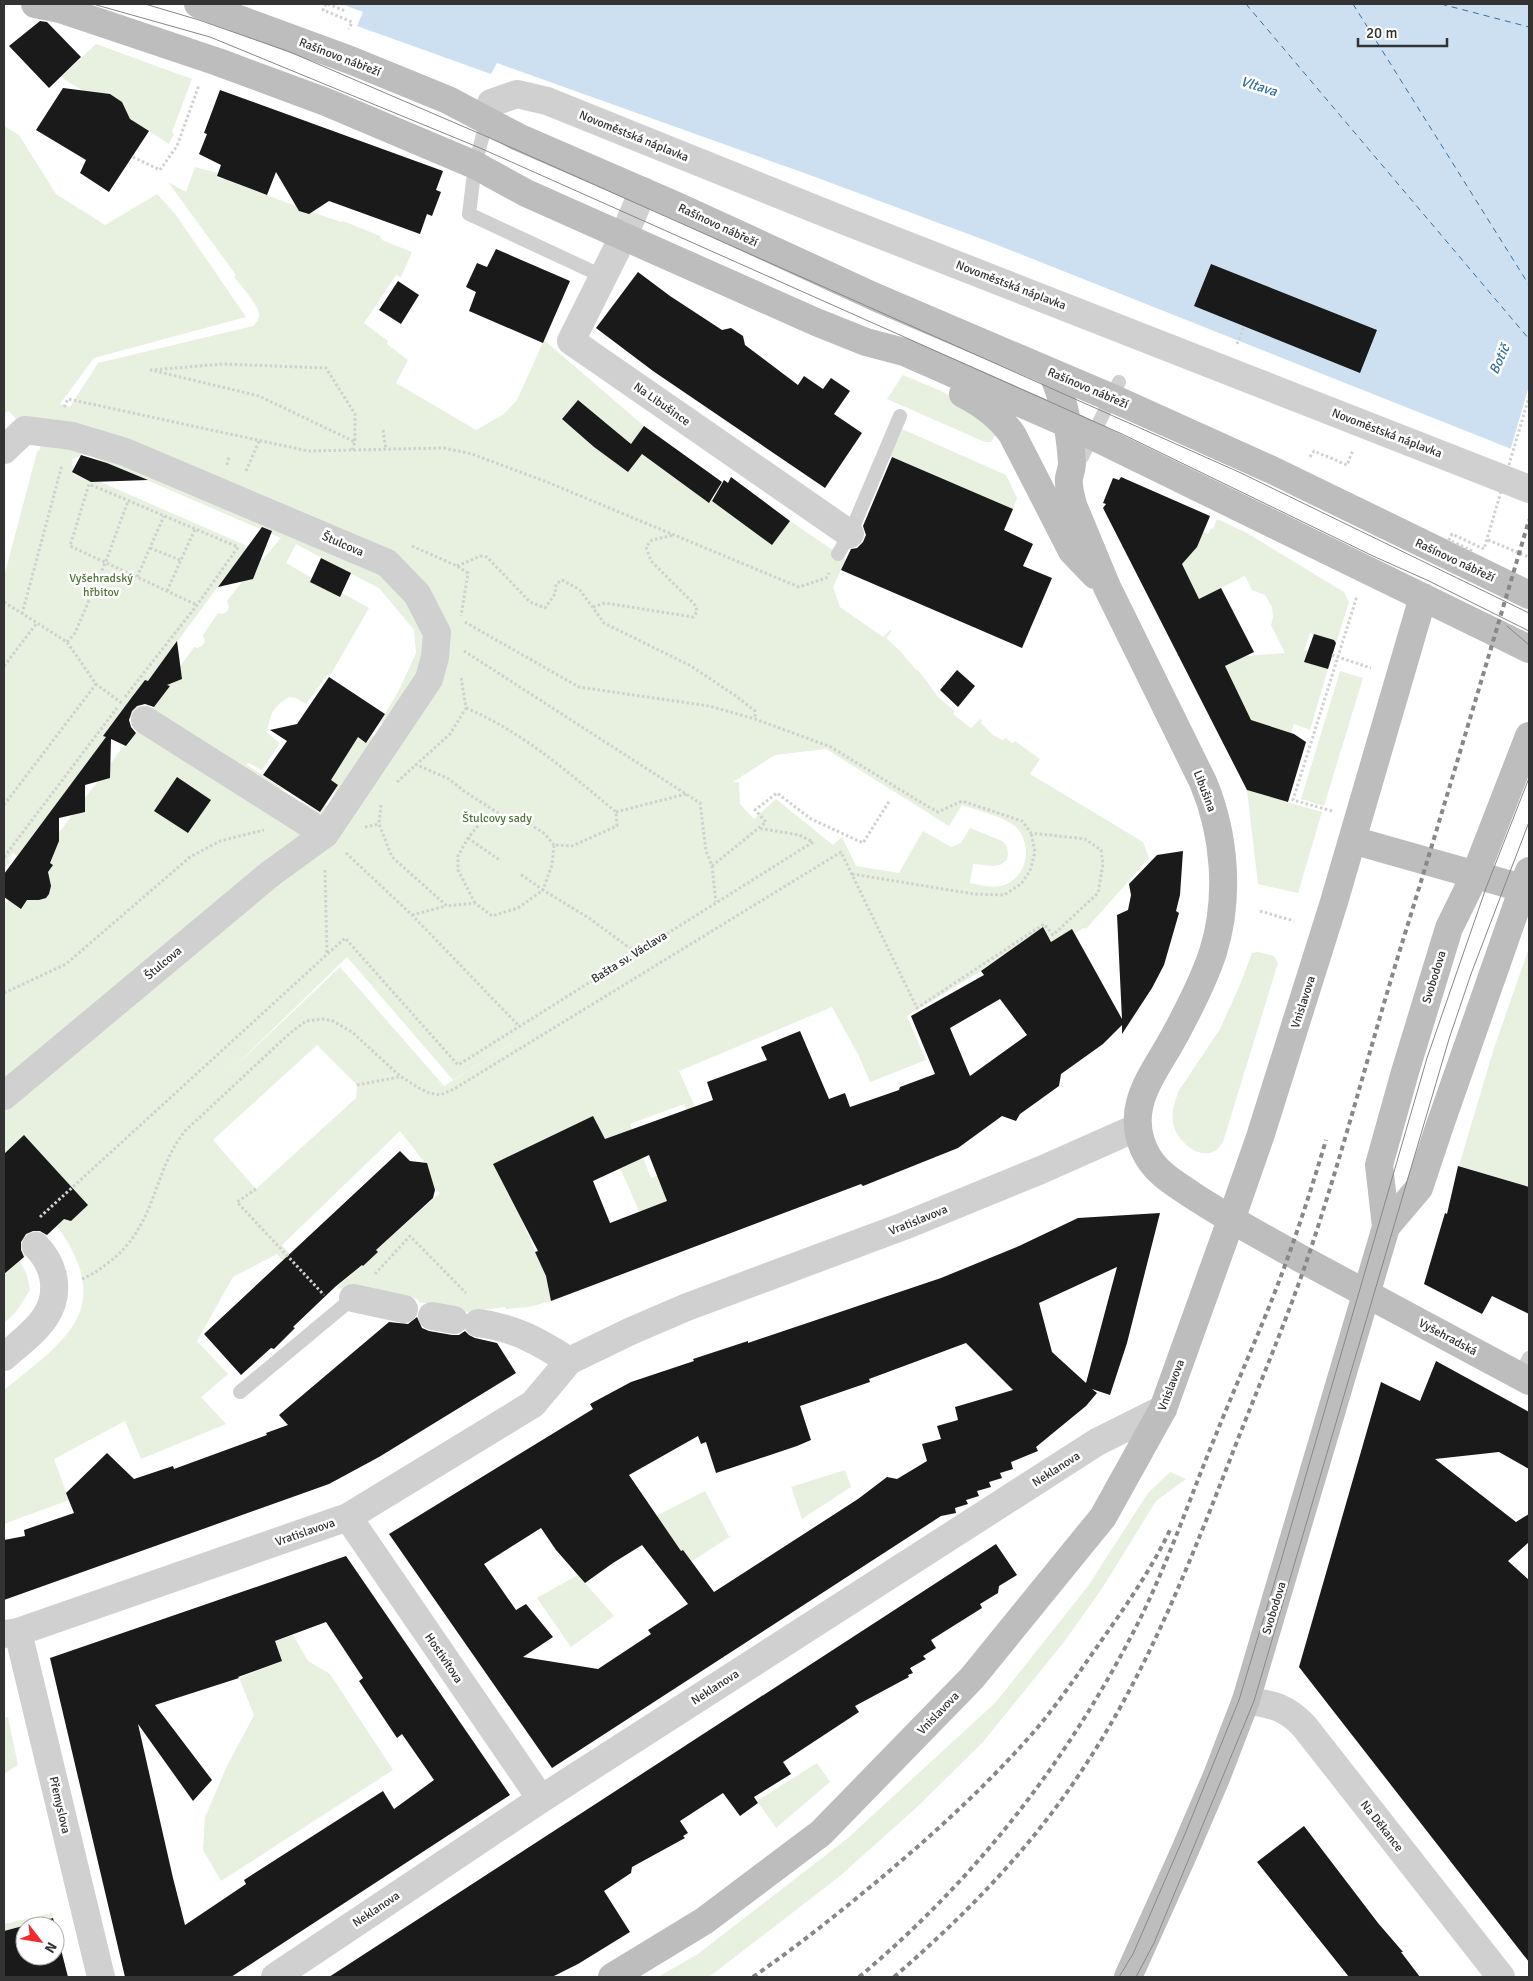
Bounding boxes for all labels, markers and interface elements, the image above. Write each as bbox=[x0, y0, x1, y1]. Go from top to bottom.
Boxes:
scale bar bbox=[1358, 15, 1447, 47]
text: 20 m bbox=[1366, 24, 1397, 42]
street label: Rašínovo nábřeží bbox=[297, 35, 384, 80]
water label: Vltava bbox=[1239, 73, 1280, 100]
street label: Novoměstská náplavka bbox=[577, 108, 691, 165]
street label: Rašínovo nábřeží bbox=[675, 200, 761, 251]
street label: Novoměstská náplavka bbox=[954, 258, 1068, 313]
water label: Botič bbox=[1485, 340, 1514, 377]
street label: Rašínovo nábřeží bbox=[1045, 365, 1131, 413]
street label: Na Libušince bbox=[630, 379, 693, 429]
street label: Novoměstská náplavka bbox=[1330, 406, 1444, 461]
street label: Štulcova bbox=[320, 529, 366, 560]
street label: Rašínovo nábřeží bbox=[1412, 535, 1498, 586]
park label: Vyšehradský hřbitov bbox=[69, 571, 133, 600]
street label: Libušina bbox=[1190, 768, 1219, 814]
park label: Štulcovy sady bbox=[462, 811, 532, 826]
street label: Bašta sv. Václava bbox=[589, 928, 670, 987]
street label: Štulcova bbox=[142, 943, 185, 983]
street label: Svobodova bbox=[1419, 949, 1450, 1005]
street label: Vnislavova bbox=[1288, 974, 1319, 1030]
street label: Vratislavova bbox=[887, 1202, 950, 1239]
street label: Vyšehradská bbox=[1416, 1316, 1480, 1359]
street label: Vnislavova bbox=[1155, 1357, 1188, 1413]
street label: Neklanova bbox=[1030, 1448, 1083, 1490]
street label: Vratislavova bbox=[273, 1515, 337, 1550]
street label: Svobodova bbox=[1259, 1580, 1290, 1636]
street label: Hostivítova bbox=[421, 1630, 466, 1686]
street label: Neklanova bbox=[689, 1666, 742, 1708]
street label: Vnislavova bbox=[914, 1689, 962, 1738]
street label: Přemyslova bbox=[46, 1775, 73, 1835]
street label: Na Děkance bbox=[1357, 1798, 1406, 1855]
street label: Neklanova bbox=[350, 1888, 403, 1931]
north arrow bbox=[15, 1916, 65, 1966]
text: N bbox=[41, 1939, 61, 1956]

